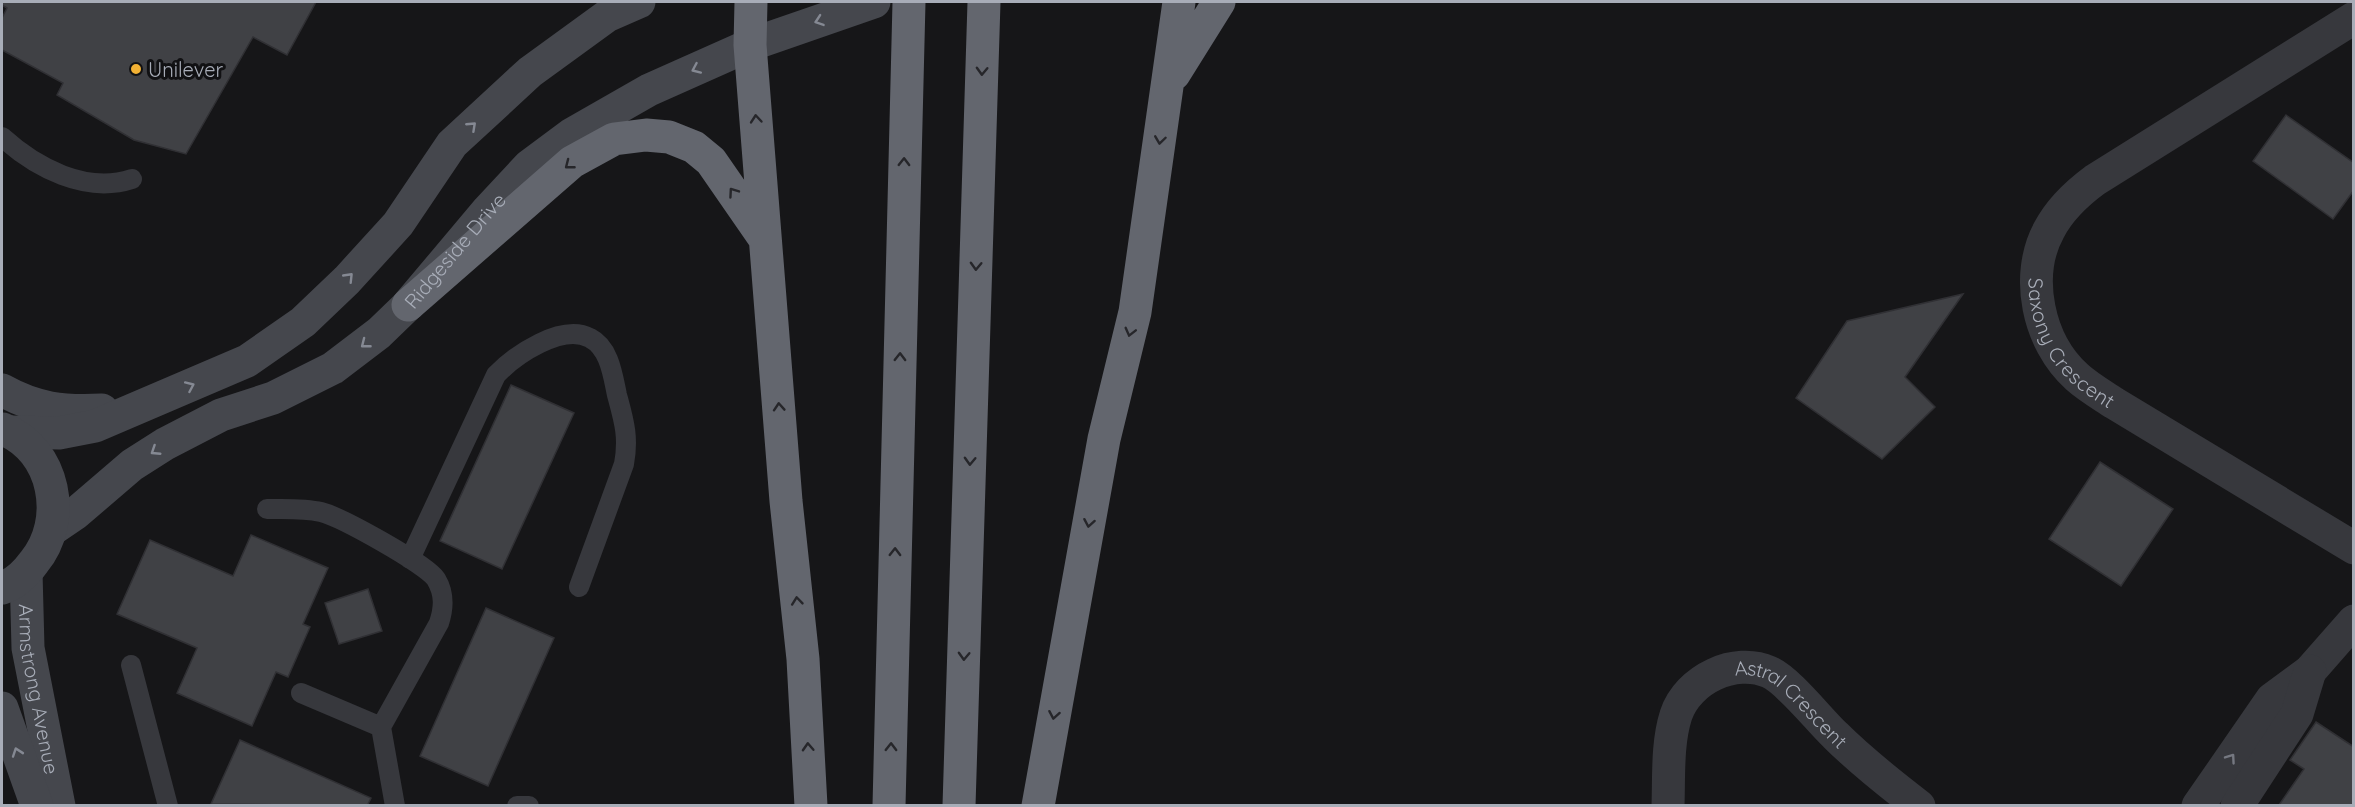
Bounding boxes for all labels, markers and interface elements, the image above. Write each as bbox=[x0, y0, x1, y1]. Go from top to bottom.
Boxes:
one-way arrow bbox=[814, 13, 825, 26]
place label: Unilever bbox=[148, 57, 223, 82]
one-way arrow bbox=[692, 61, 703, 73]
marker: Unilever bbox=[129, 62, 143, 76]
one-way arrow bbox=[976, 67, 989, 76]
one-way arrow bbox=[750, 114, 763, 124]
one-way arrow bbox=[465, 122, 476, 133]
one-way arrow bbox=[1155, 135, 1167, 144]
one-way arrow bbox=[565, 158, 576, 169]
one-way arrow bbox=[898, 158, 911, 167]
street label: Ridgeside Drive bbox=[398, 187, 511, 313]
one-way arrow bbox=[729, 188, 740, 199]
one-way arrow bbox=[970, 261, 982, 270]
one-way arrow bbox=[342, 273, 353, 284]
street label: Saxony Crescent bbox=[2024, 278, 2120, 413]
one-way arrow bbox=[1124, 327, 1137, 337]
one-way arrow bbox=[360, 336, 371, 347]
one-way arrow bbox=[894, 353, 906, 362]
one-way arrow bbox=[184, 381, 195, 393]
one-way arrow bbox=[773, 402, 786, 411]
one-way arrow bbox=[150, 444, 161, 455]
one-way arrow bbox=[963, 456, 976, 465]
one-way arrow bbox=[1083, 518, 1095, 527]
one-way arrow bbox=[889, 548, 902, 557]
one-way arrow bbox=[791, 596, 803, 605]
street label: Armstrong Avenue bbox=[14, 603, 65, 776]
one-way arrow bbox=[957, 651, 970, 660]
street label: Astral Crescent bbox=[1734, 654, 1853, 753]
one-way arrow bbox=[1049, 710, 1061, 719]
one-way arrow bbox=[801, 743, 814, 752]
one-way arrow bbox=[885, 743, 897, 752]
one-way arrow bbox=[11, 748, 24, 758]
one-way arrow bbox=[2224, 753, 2235, 764]

